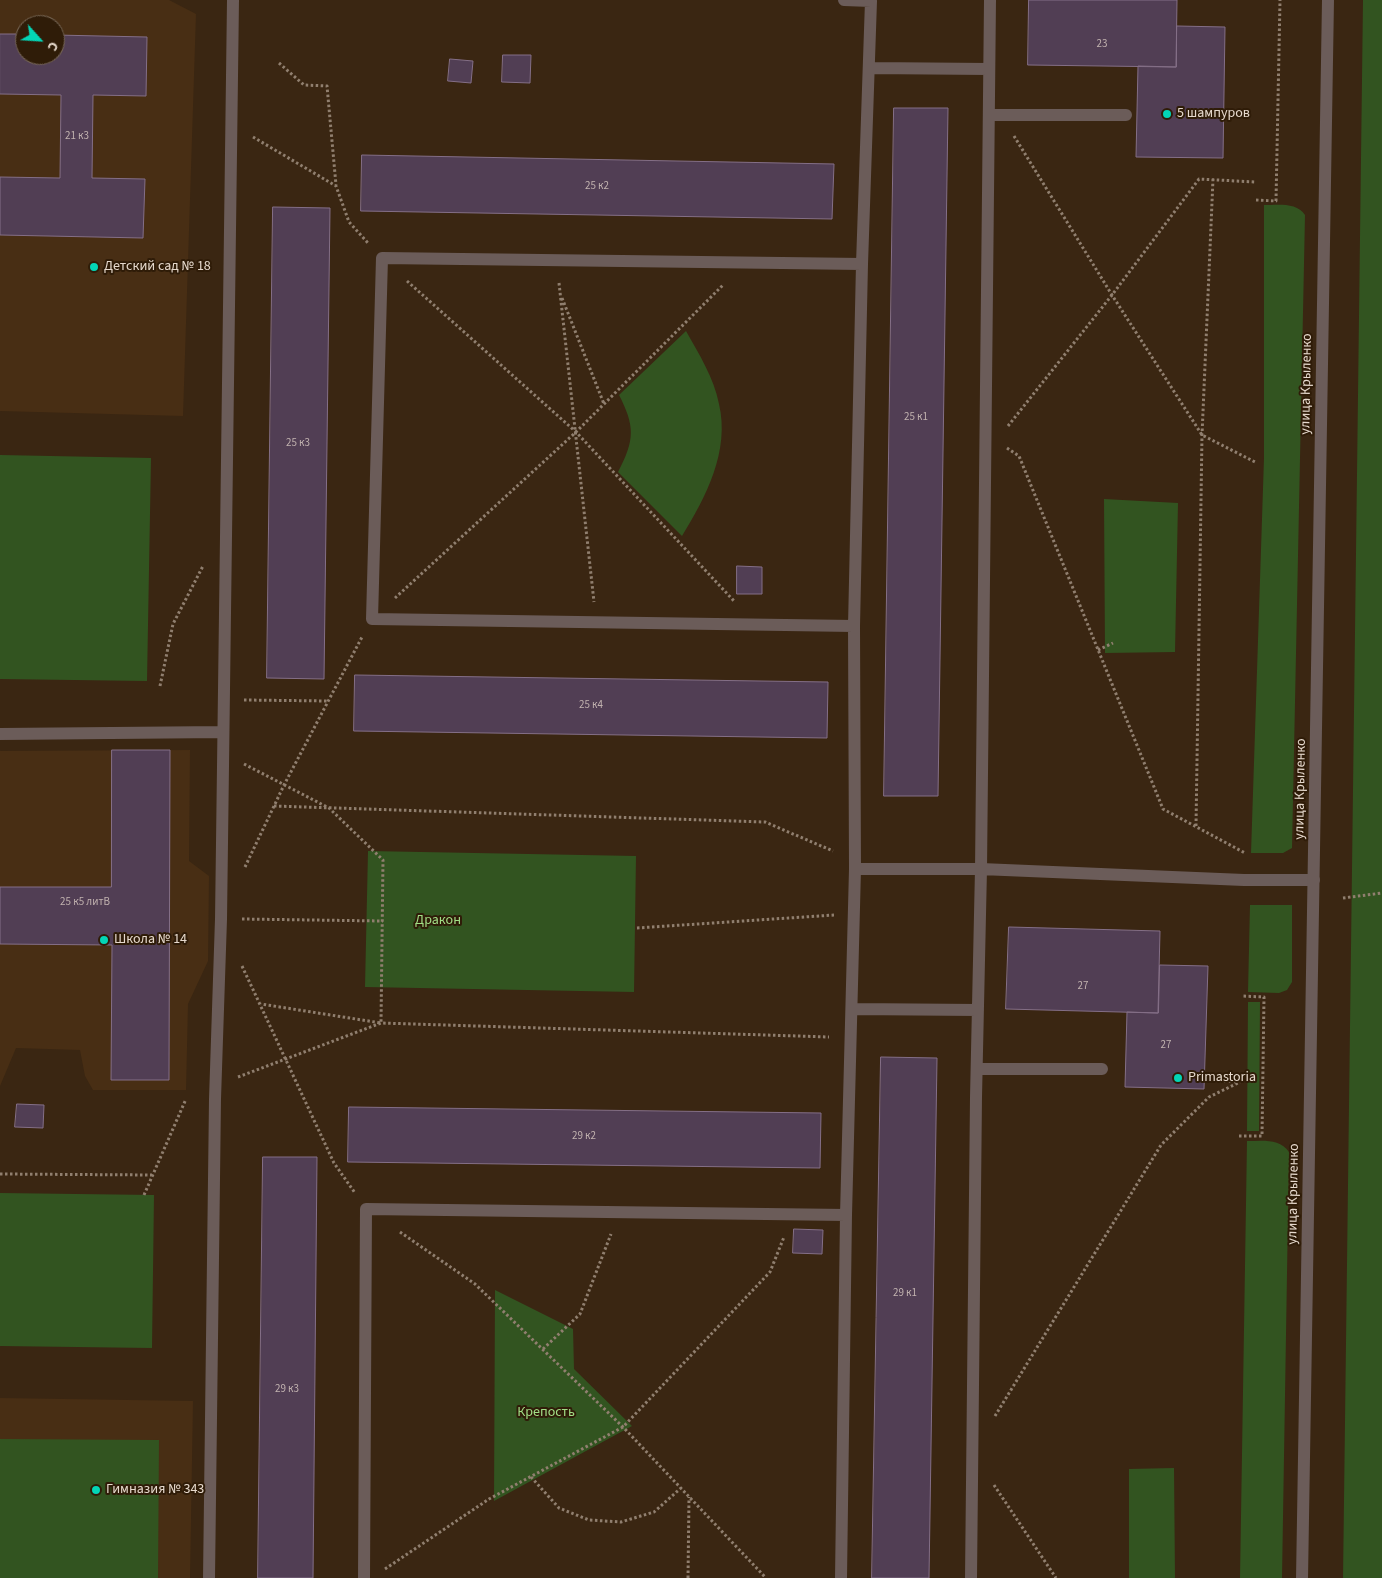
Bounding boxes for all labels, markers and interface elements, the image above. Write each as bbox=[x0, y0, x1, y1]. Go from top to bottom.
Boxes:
north arrow bbox=[15, 15, 65, 65]
text: С bbox=[42, 38, 63, 54]
house number: 23 bbox=[1097, 38, 1107, 52]
place label: 5 шампуров bbox=[1177, 106, 1250, 122]
marker: 5 шампуров bbox=[1161, 108, 1173, 120]
house number: 21 к3 bbox=[65, 130, 89, 144]
house number: 25 к2 bbox=[585, 180, 609, 194]
place label: Детский сад № 18 bbox=[104, 259, 211, 275]
marker: Детский сад № 18 bbox=[88, 261, 100, 273]
street label: улица Крыленко bbox=[1298, 333, 1316, 435]
house number: 25 к1 bbox=[904, 411, 928, 425]
house number: 25 к3 bbox=[286, 437, 310, 451]
house number: 25 к4 bbox=[579, 699, 603, 713]
street label: улица Крыленко bbox=[1292, 738, 1310, 840]
house number: 25 к5 литВ bbox=[60, 896, 110, 910]
park label: Дракон bbox=[415, 913, 461, 929]
place label: Школа № 14 bbox=[114, 932, 187, 948]
marker: Школа № 14 bbox=[98, 934, 110, 946]
house number: 27 bbox=[1078, 980, 1088, 994]
house number: 27 bbox=[1161, 1039, 1171, 1053]
place label: Primastoria bbox=[1188, 1070, 1256, 1086]
marker: Primastoria bbox=[1172, 1072, 1184, 1084]
house number: 29 к2 bbox=[572, 1130, 596, 1144]
street label: улица Крыленко bbox=[1285, 1143, 1303, 1245]
house number: 29 к1 bbox=[893, 1287, 917, 1301]
house number: 29 к3 bbox=[275, 1383, 299, 1397]
park label: Крепость bbox=[517, 1405, 575, 1421]
place label: Гимназия № 343 bbox=[106, 1482, 204, 1498]
marker: Гимназия № 343 bbox=[90, 1484, 102, 1496]

